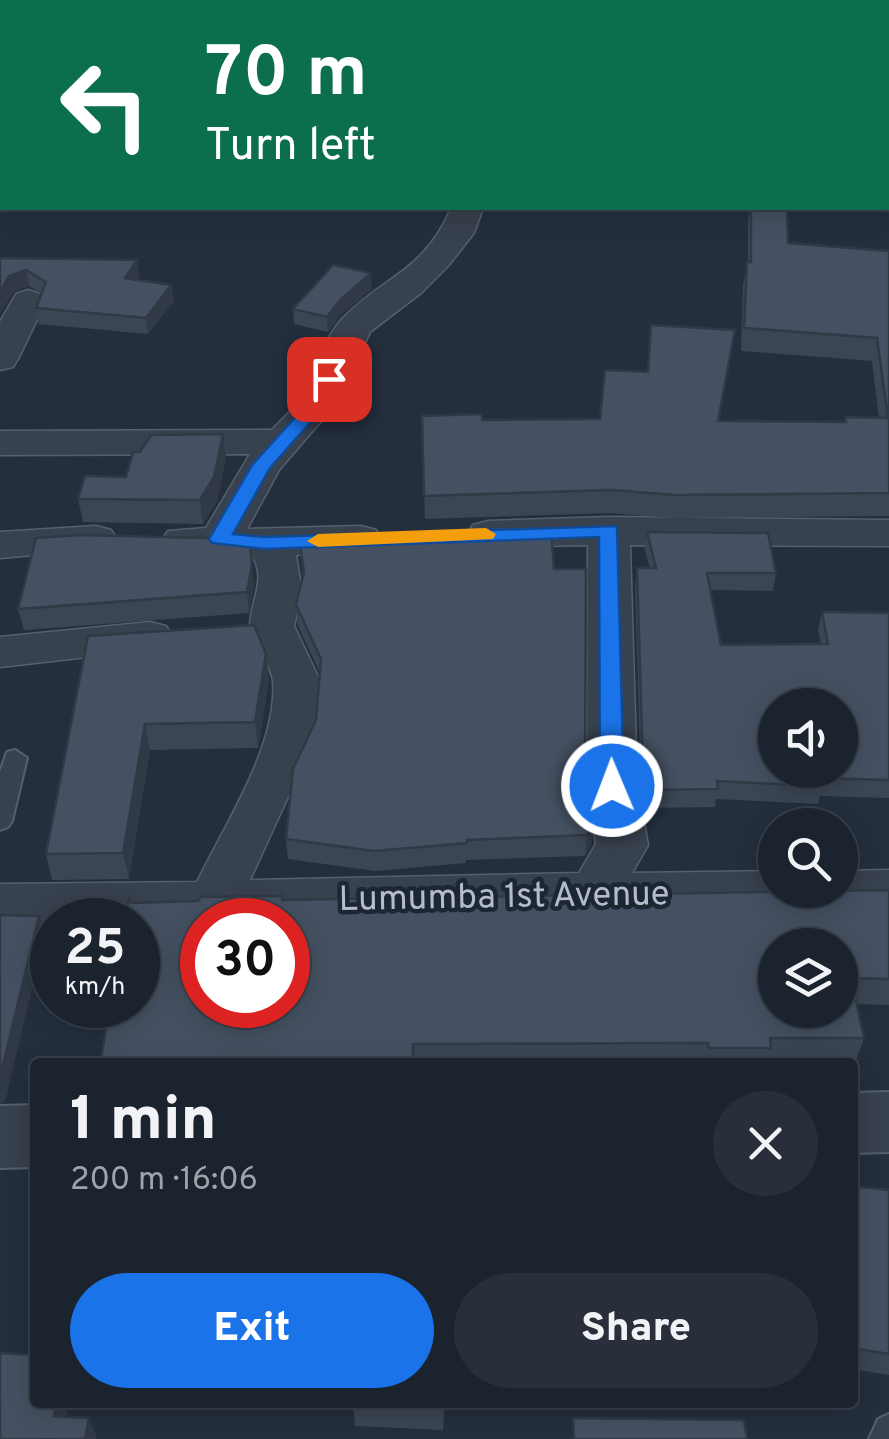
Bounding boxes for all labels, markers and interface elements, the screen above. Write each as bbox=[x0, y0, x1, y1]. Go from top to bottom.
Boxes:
text: 70 m bbox=[205, 32, 368, 121]
icon: left bbox=[40, 40, 170, 170]
text: Turn left bbox=[205, 119, 376, 176]
pin bbox=[287, 337, 372, 422]
icon: arrive bbox=[302, 352, 357, 407]
map controls bbox=[758, 688, 858, 1028]
button: sound bbox=[758, 688, 858, 788]
position arrow bbox=[560, 734, 664, 838]
button: search bbox=[758, 808, 858, 908]
street label: Lumumba 1st Avenue bbox=[338, 873, 670, 923]
speed limit sign: 30 bbox=[180, 898, 310, 1028]
text: 25 bbox=[64, 919, 126, 982]
button: layers bbox=[758, 928, 858, 1028]
text: km/h bbox=[65, 972, 125, 1004]
text: 1 min bbox=[70, 1085, 217, 1161]
button: close bbox=[713, 1091, 818, 1196]
text: 200 m · 16:06 bbox=[70, 1161, 258, 1201]
button: Exit bbox=[70, 1273, 434, 1388]
button: Share bbox=[454, 1273, 818, 1388]

